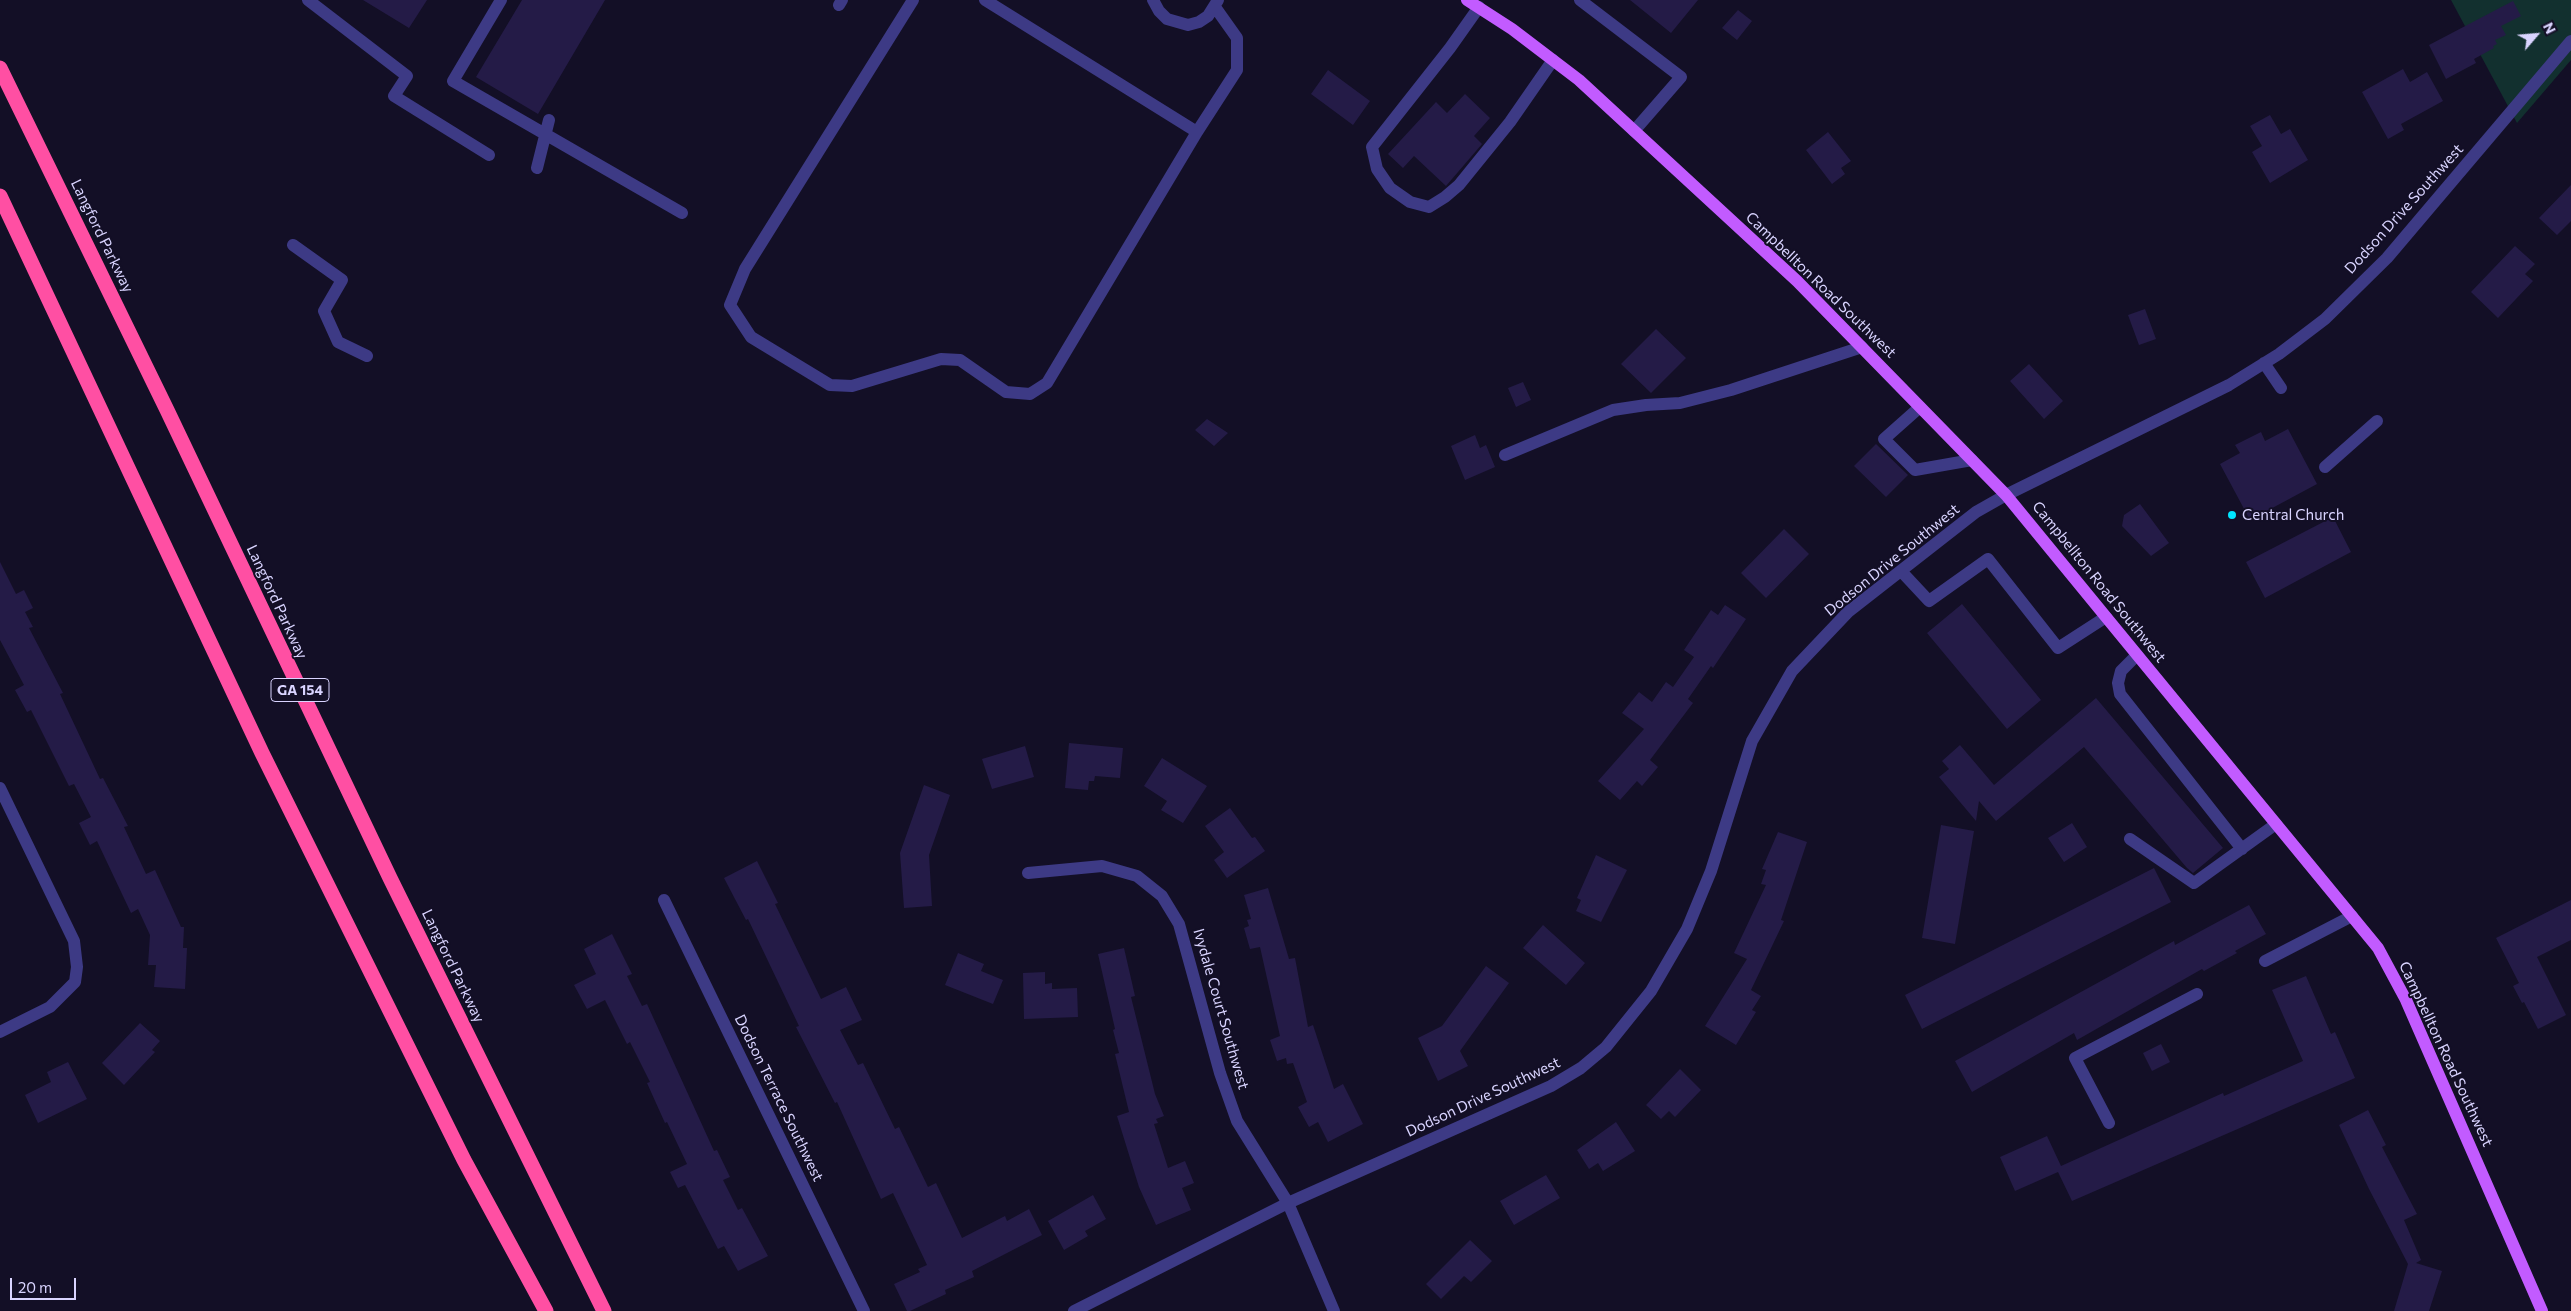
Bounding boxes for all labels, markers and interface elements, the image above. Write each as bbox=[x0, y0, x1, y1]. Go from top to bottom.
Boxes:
north arrow bbox=[2511, 10, 2561, 60]
text: N bbox=[2540, 19, 2560, 36]
street label: Dodson Drive Southwest bbox=[2341, 140, 2467, 278]
street label: Langford Parkway bbox=[67, 177, 137, 295]
street label: Campbellton Road Southwest bbox=[1742, 208, 1900, 362]
street label: Campbellton Road Southwest bbox=[2028, 498, 2170, 666]
street label: Dodson Drive Southwest bbox=[1821, 500, 1963, 620]
place label: Central Church bbox=[2242, 506, 2344, 524]
marker: Central Church bbox=[2226, 509, 2238, 521]
street label: Langford Parkway bbox=[243, 542, 311, 662]
road number: GA 154 bbox=[271, 678, 329, 702]
street label: Langford Parkway bbox=[418, 907, 488, 1025]
street label: Ivydale Court Southwest bbox=[1189, 926, 1253, 1092]
street label: Campbellton Road Southwest bbox=[2395, 959, 2497, 1149]
street label: Dodson Terrace Southwest bbox=[731, 1012, 827, 1184]
street label: Dodson Drive Southwest bbox=[1403, 1053, 1563, 1141]
scale bar bbox=[12, 1268, 79, 1300]
text: 20 m bbox=[18, 1278, 52, 1296]

